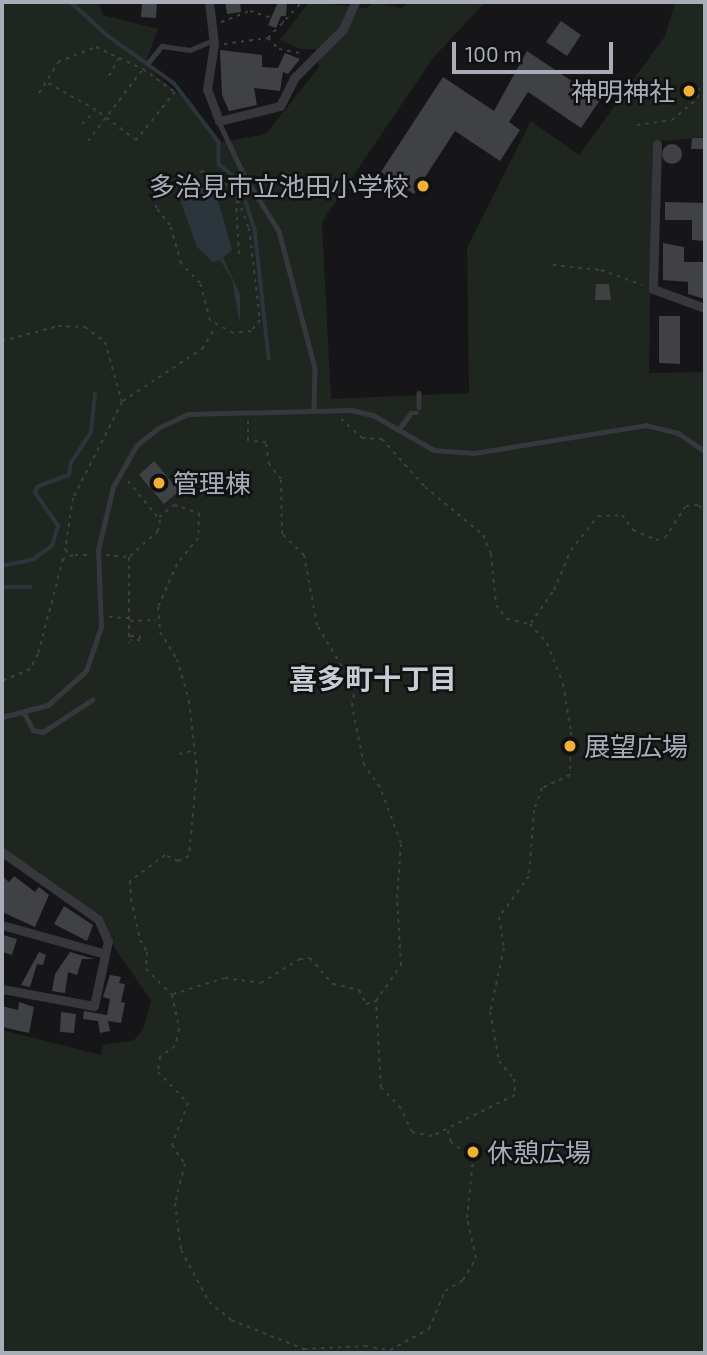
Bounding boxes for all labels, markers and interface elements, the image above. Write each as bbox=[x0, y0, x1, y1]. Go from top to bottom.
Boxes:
scale bar bbox=[455, 28, 616, 72]
text: 100 m bbox=[465, 41, 522, 66]
place label: 神明神社 bbox=[571, 75, 675, 107]
marker: 神明神社 bbox=[681, 83, 697, 99]
place label: 多治見市立池田小学校 bbox=[149, 170, 409, 202]
marker: 多治見市立池田小学校 bbox=[415, 178, 431, 194]
place label: 管理棟 bbox=[173, 467, 251, 499]
marker: 管理棟 bbox=[151, 475, 167, 491]
district label: 喜多町十丁目 bbox=[289, 661, 457, 695]
place label: 展望広場 bbox=[584, 730, 688, 762]
marker: 展望広場 bbox=[562, 738, 578, 754]
place label: 休憩広場 bbox=[487, 1136, 591, 1168]
marker: 休憩広場 bbox=[465, 1144, 481, 1160]

